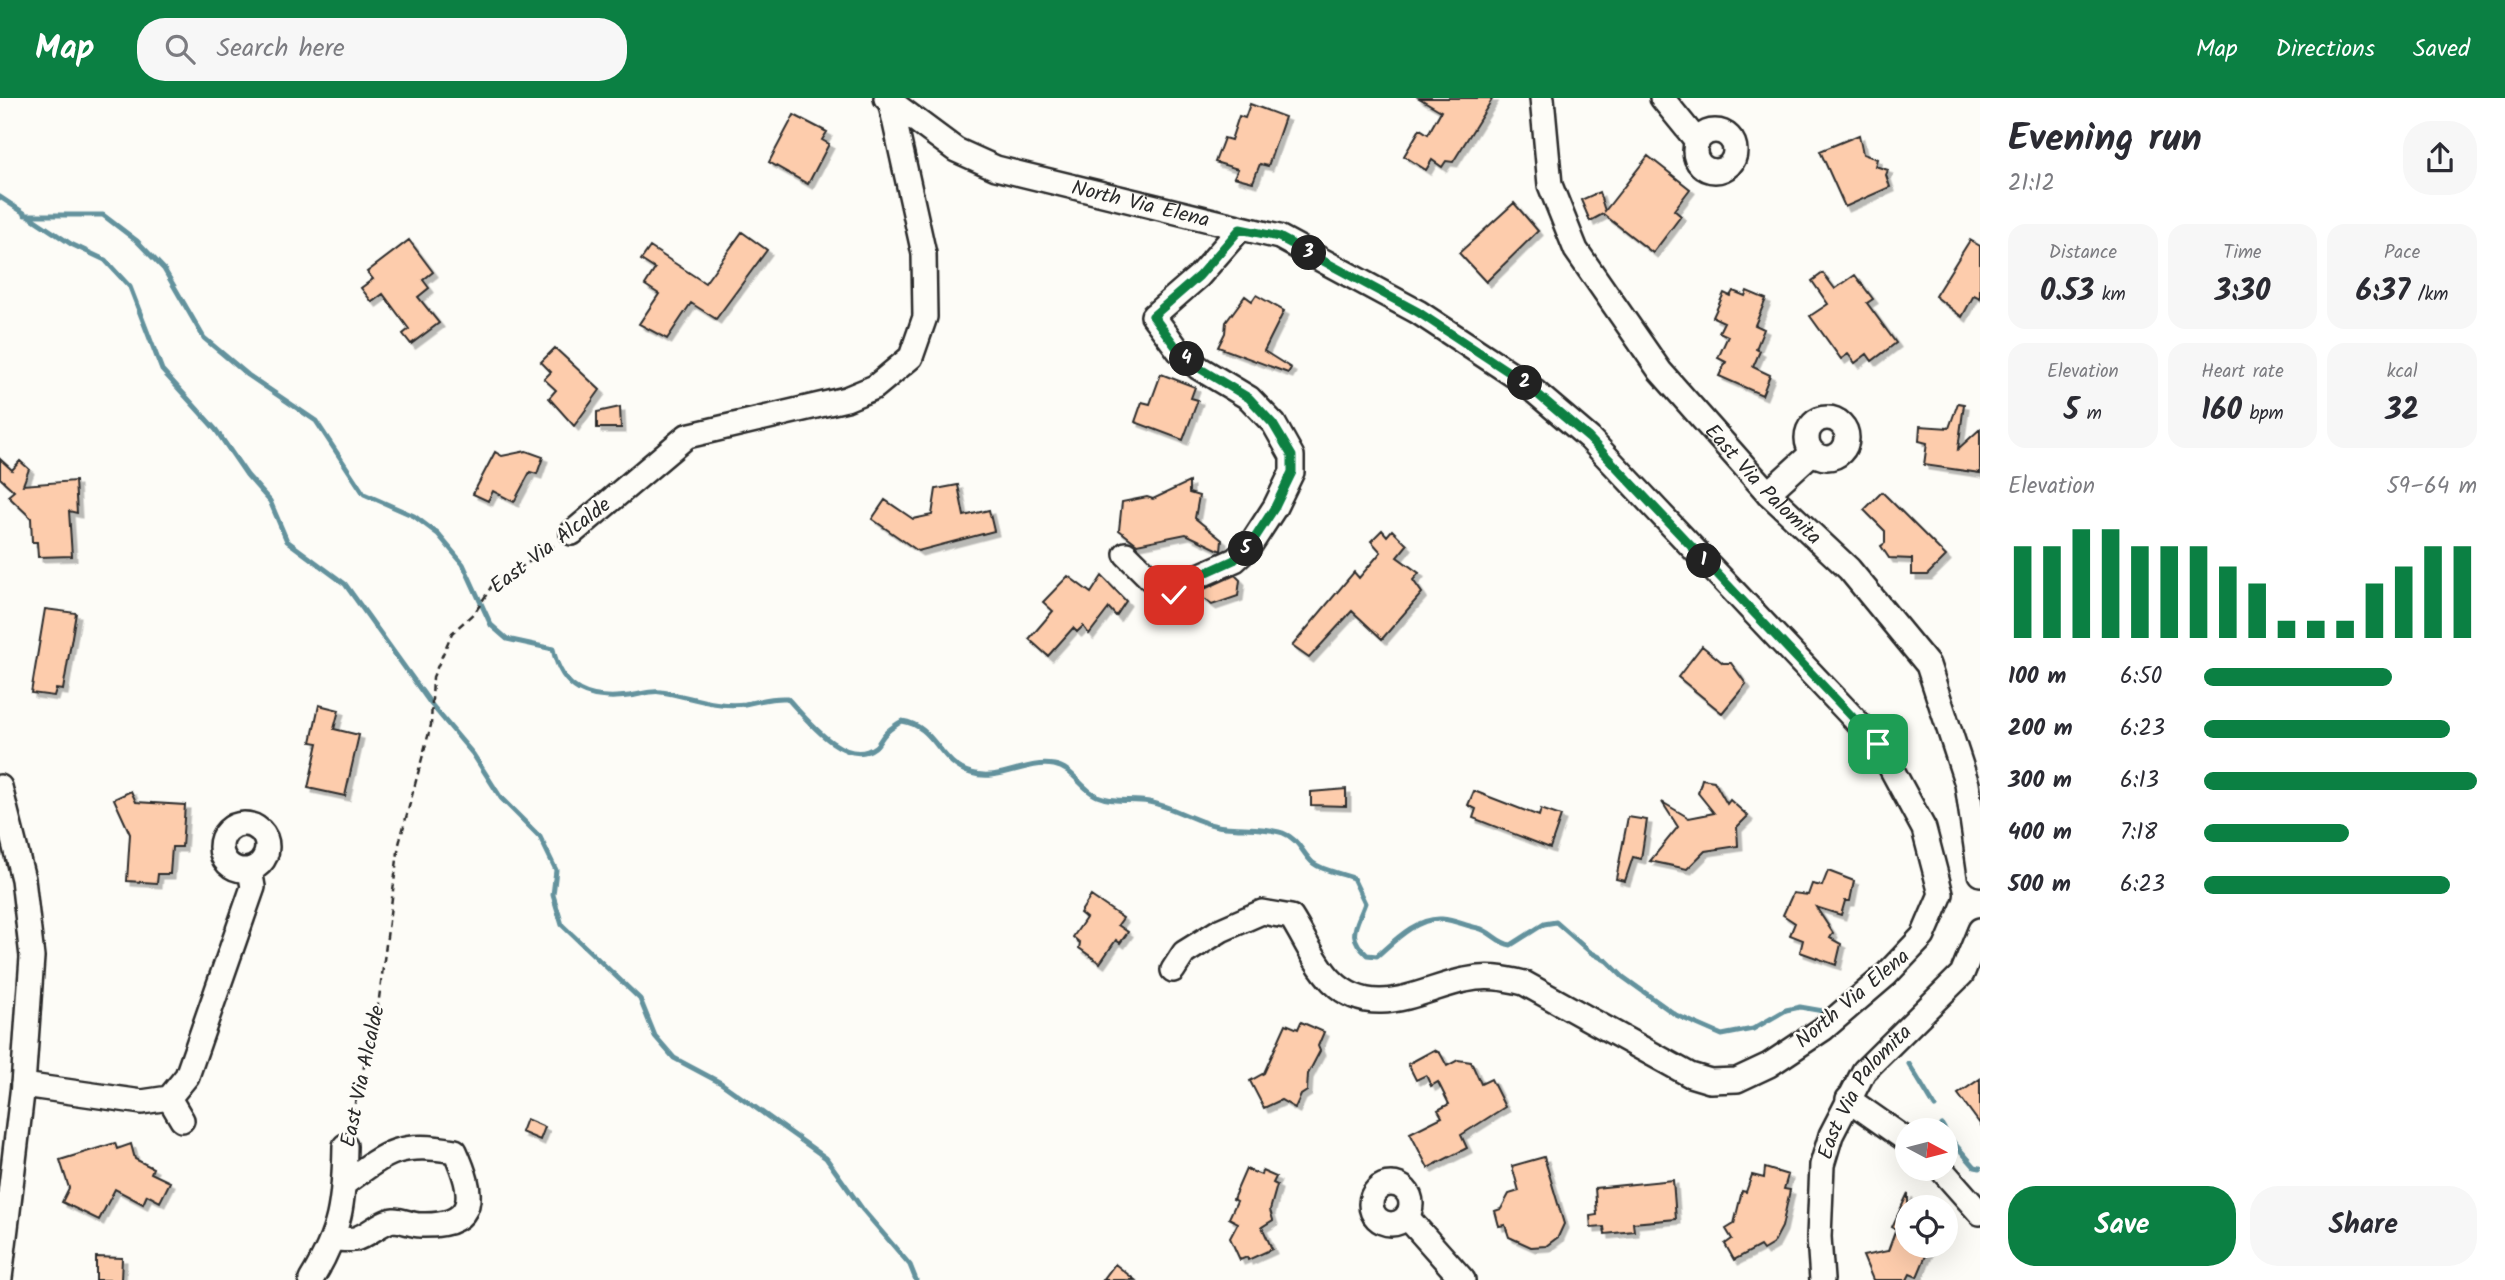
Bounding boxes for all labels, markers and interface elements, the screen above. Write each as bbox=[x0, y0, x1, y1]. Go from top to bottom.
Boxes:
search box bbox=[137, 18, 627, 81]
text: Map bbox=[35, 23, 95, 76]
text: Search here bbox=[217, 28, 345, 70]
icon: search bbox=[161, 30, 199, 68]
text: Map bbox=[2196, 30, 2238, 69]
text: Directions bbox=[2276, 30, 2375, 69]
text: Saved bbox=[2413, 30, 2470, 69]
text: Evening run bbox=[2008, 110, 2202, 170]
button: share bbox=[2403, 121, 2477, 195]
text: 21:12 bbox=[2008, 166, 2055, 202]
street label: North Via Elena bbox=[1068, 172, 1213, 237]
pin: 3 bbox=[1292, 236, 1326, 270]
text: 3 bbox=[1303, 237, 1314, 267]
text: Distance bbox=[2049, 238, 2117, 268]
text: Time bbox=[2223, 238, 2262, 268]
text: Pace bbox=[2384, 238, 2420, 268]
text: 0.53 bbox=[2040, 268, 2094, 316]
text: 3:30 bbox=[2215, 268, 2270, 316]
text: 6:37 bbox=[2356, 268, 2410, 316]
text: km bbox=[2094, 280, 2126, 310]
text: /km bbox=[2410, 280, 2448, 310]
pin: 4 bbox=[1170, 342, 1204, 376]
text: 4 bbox=[1181, 343, 1192, 373]
text: Elevation bbox=[2047, 357, 2119, 387]
text: Heart rate bbox=[2201, 357, 2284, 387]
text: kcal bbox=[2387, 357, 2418, 387]
pin: 2 bbox=[1508, 366, 1542, 400]
text: 2 bbox=[1519, 367, 1530, 397]
text: 5 bbox=[2064, 387, 2079, 435]
text: 160 bbox=[2201, 387, 2242, 435]
text: 32 bbox=[2385, 387, 2419, 435]
text: m bbox=[2079, 399, 2102, 429]
text: bpm bbox=[2242, 399, 2284, 429]
street label: East Via Palomita bbox=[1696, 417, 1829, 554]
text: Elevation bbox=[2008, 469, 2095, 505]
text: 59–64 m bbox=[2386, 469, 2477, 505]
street label: East Via Alcalde bbox=[483, 489, 619, 603]
pin: 5 bbox=[1228, 532, 1264, 566]
text: 5 bbox=[1241, 533, 1250, 563]
pin: 1 bbox=[1686, 544, 1722, 578]
text: 1 bbox=[1701, 545, 1706, 575]
pin bbox=[1144, 565, 1204, 625]
icon: check bbox=[1155, 576, 1193, 614]
text: 100 m bbox=[2008, 659, 2066, 695]
text: 6:50 bbox=[2120, 659, 2162, 695]
text: 200 m bbox=[2008, 711, 2073, 747]
text: 6:23 bbox=[2120, 711, 2165, 747]
pin bbox=[1848, 714, 1908, 774]
icon: arrive bbox=[1859, 725, 1897, 763]
text: 300 m bbox=[2008, 763, 2072, 799]
text: 6:13 bbox=[2120, 763, 2159, 799]
text: 400 m bbox=[2008, 815, 2072, 851]
text: 7:18 bbox=[2120, 815, 2157, 851]
text: 500 m bbox=[2008, 867, 2071, 903]
text: 6:23 bbox=[2120, 867, 2165, 903]
street label: North Via Elena bbox=[1788, 941, 1918, 1057]
street label: East Via Alcalde bbox=[332, 1002, 395, 1150]
street label: East Via Palomita bbox=[1810, 1017, 1920, 1164]
north arrow bbox=[1895, 1118, 1958, 1181]
map controls bbox=[1895, 1118, 1958, 1258]
button: Save bbox=[2008, 1186, 2236, 1266]
button: Share bbox=[2250, 1186, 2477, 1266]
button: locate bbox=[1895, 1195, 1958, 1258]

